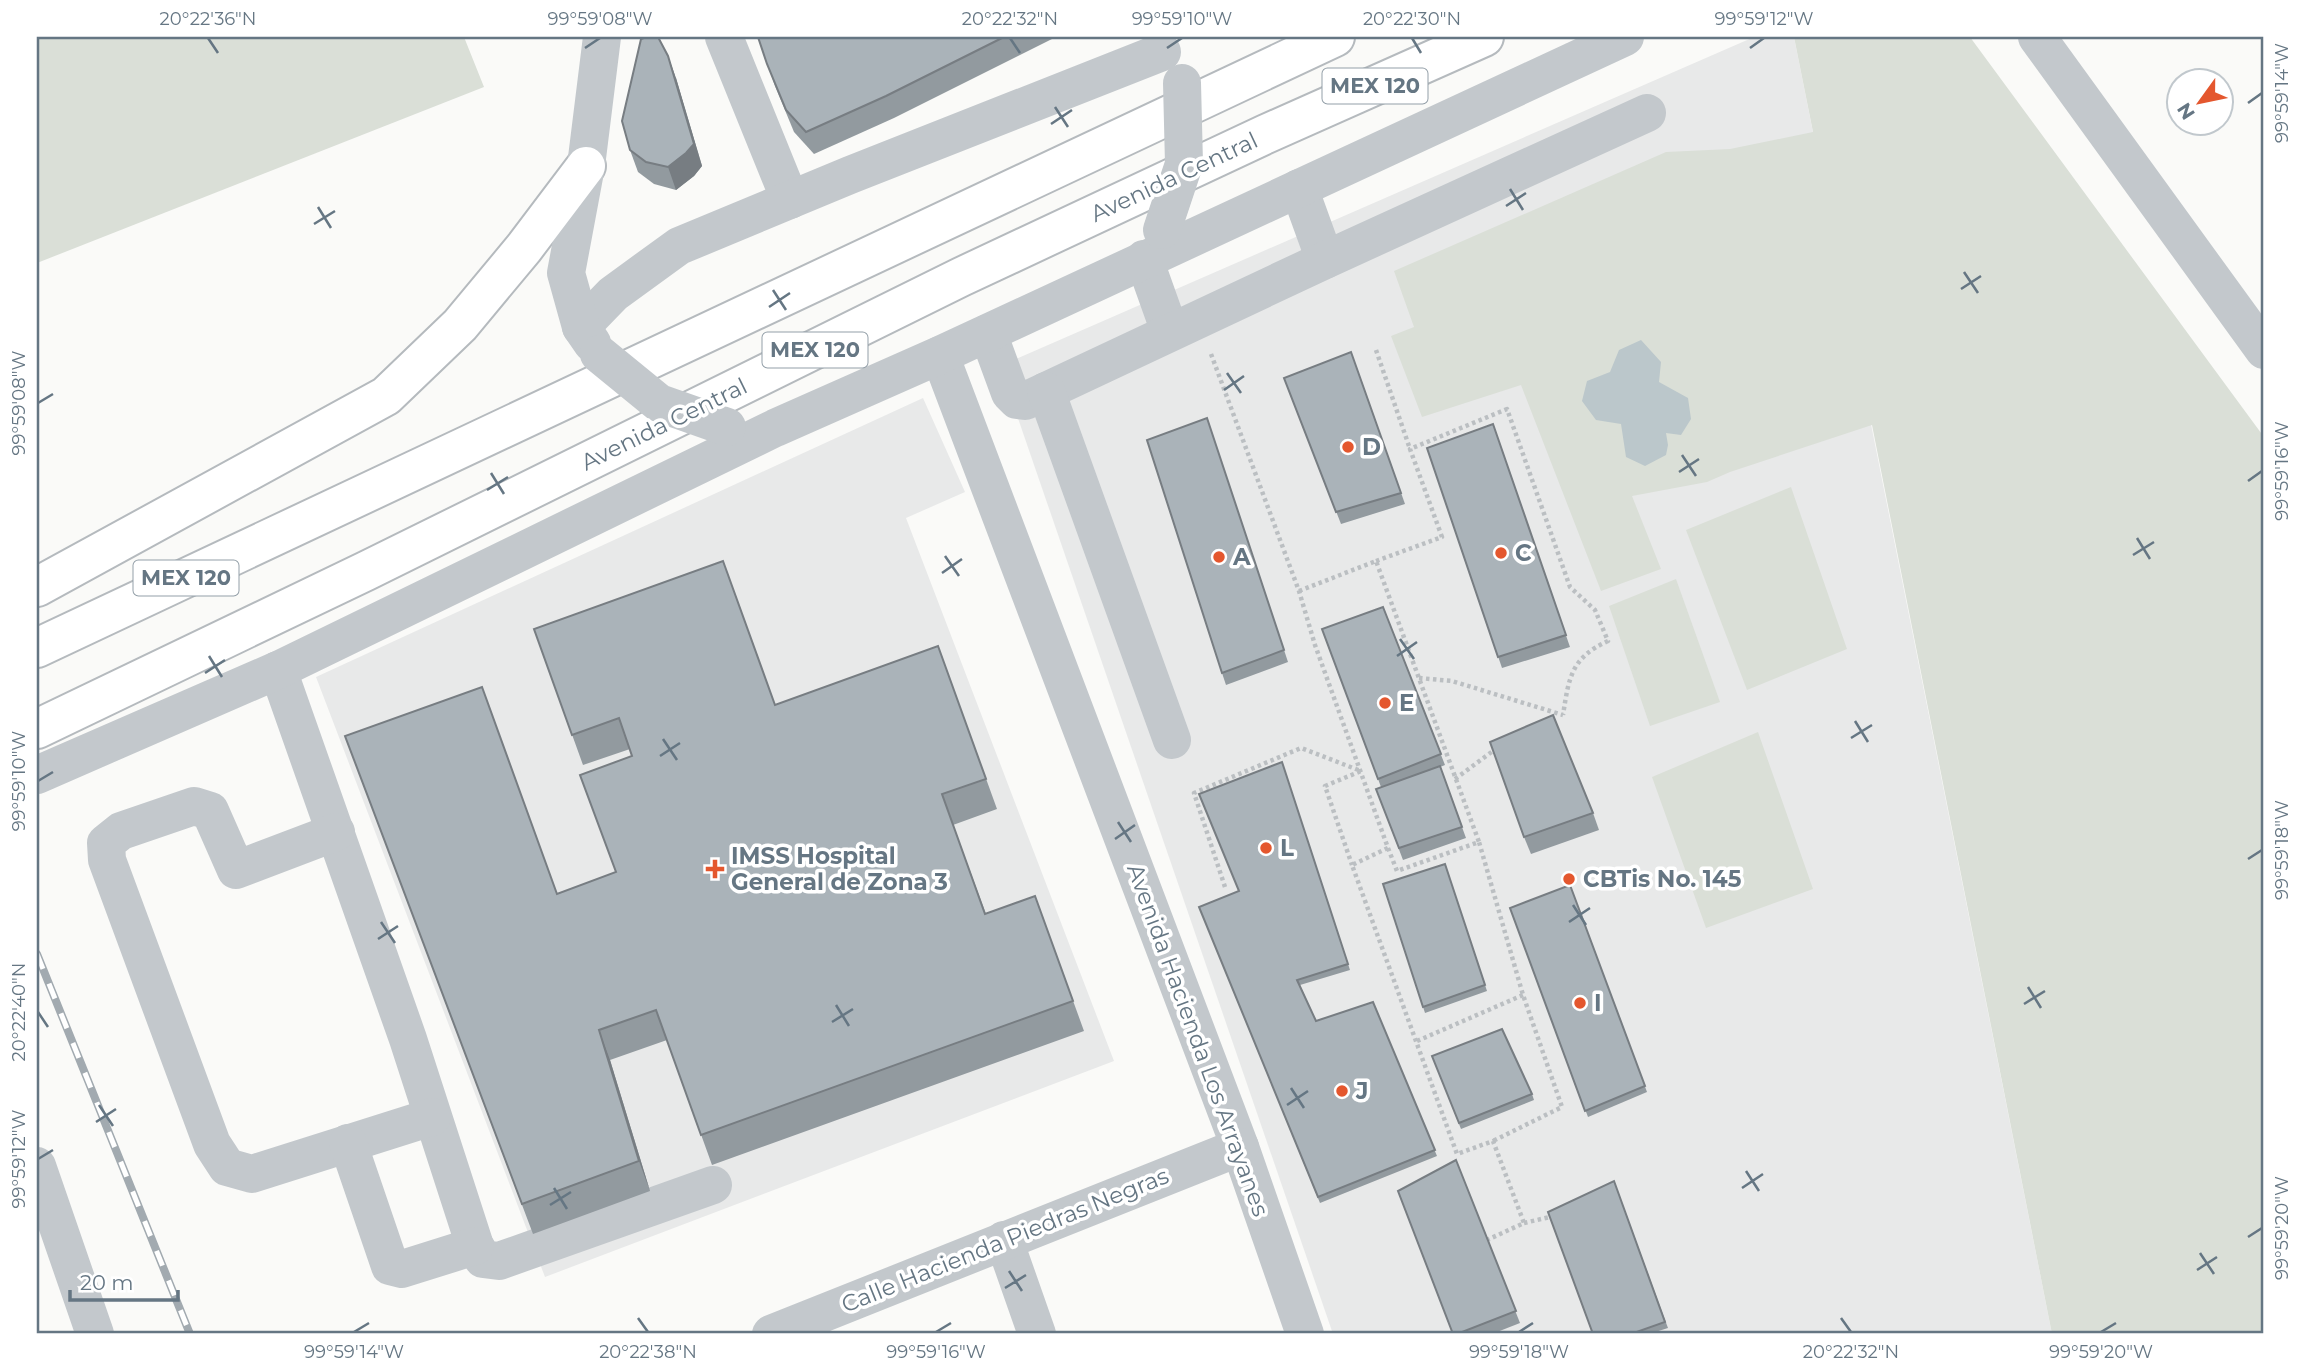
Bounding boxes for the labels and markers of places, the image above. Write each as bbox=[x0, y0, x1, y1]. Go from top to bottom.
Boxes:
place label: D bbox=[1362, 433, 1381, 461]
marker: D bbox=[1340, 439, 1356, 455]
place label: C bbox=[1515, 539, 1532, 567]
place label: A bbox=[1232, 543, 1251, 571]
marker: C bbox=[1493, 545, 1509, 561]
marker: A bbox=[1211, 549, 1227, 565]
place label: E bbox=[1399, 689, 1414, 717]
marker: E bbox=[1377, 695, 1393, 711]
place label: L bbox=[1280, 834, 1294, 862]
marker: L bbox=[1258, 840, 1274, 856]
place label: IMSS Hospital General de Zona 3 bbox=[731, 842, 948, 896]
marker: IMSS Hospital General de Zona 3 bbox=[705, 859, 725, 879]
place label: CBTis No. 145 bbox=[1583, 865, 1742, 893]
marker: CBTis No. 145 bbox=[1561, 871, 1577, 887]
place label: I bbox=[1594, 989, 1602, 1017]
marker: I bbox=[1572, 995, 1588, 1011]
place label: J bbox=[1355, 1077, 1368, 1105]
marker: J bbox=[1334, 1083, 1350, 1099]

